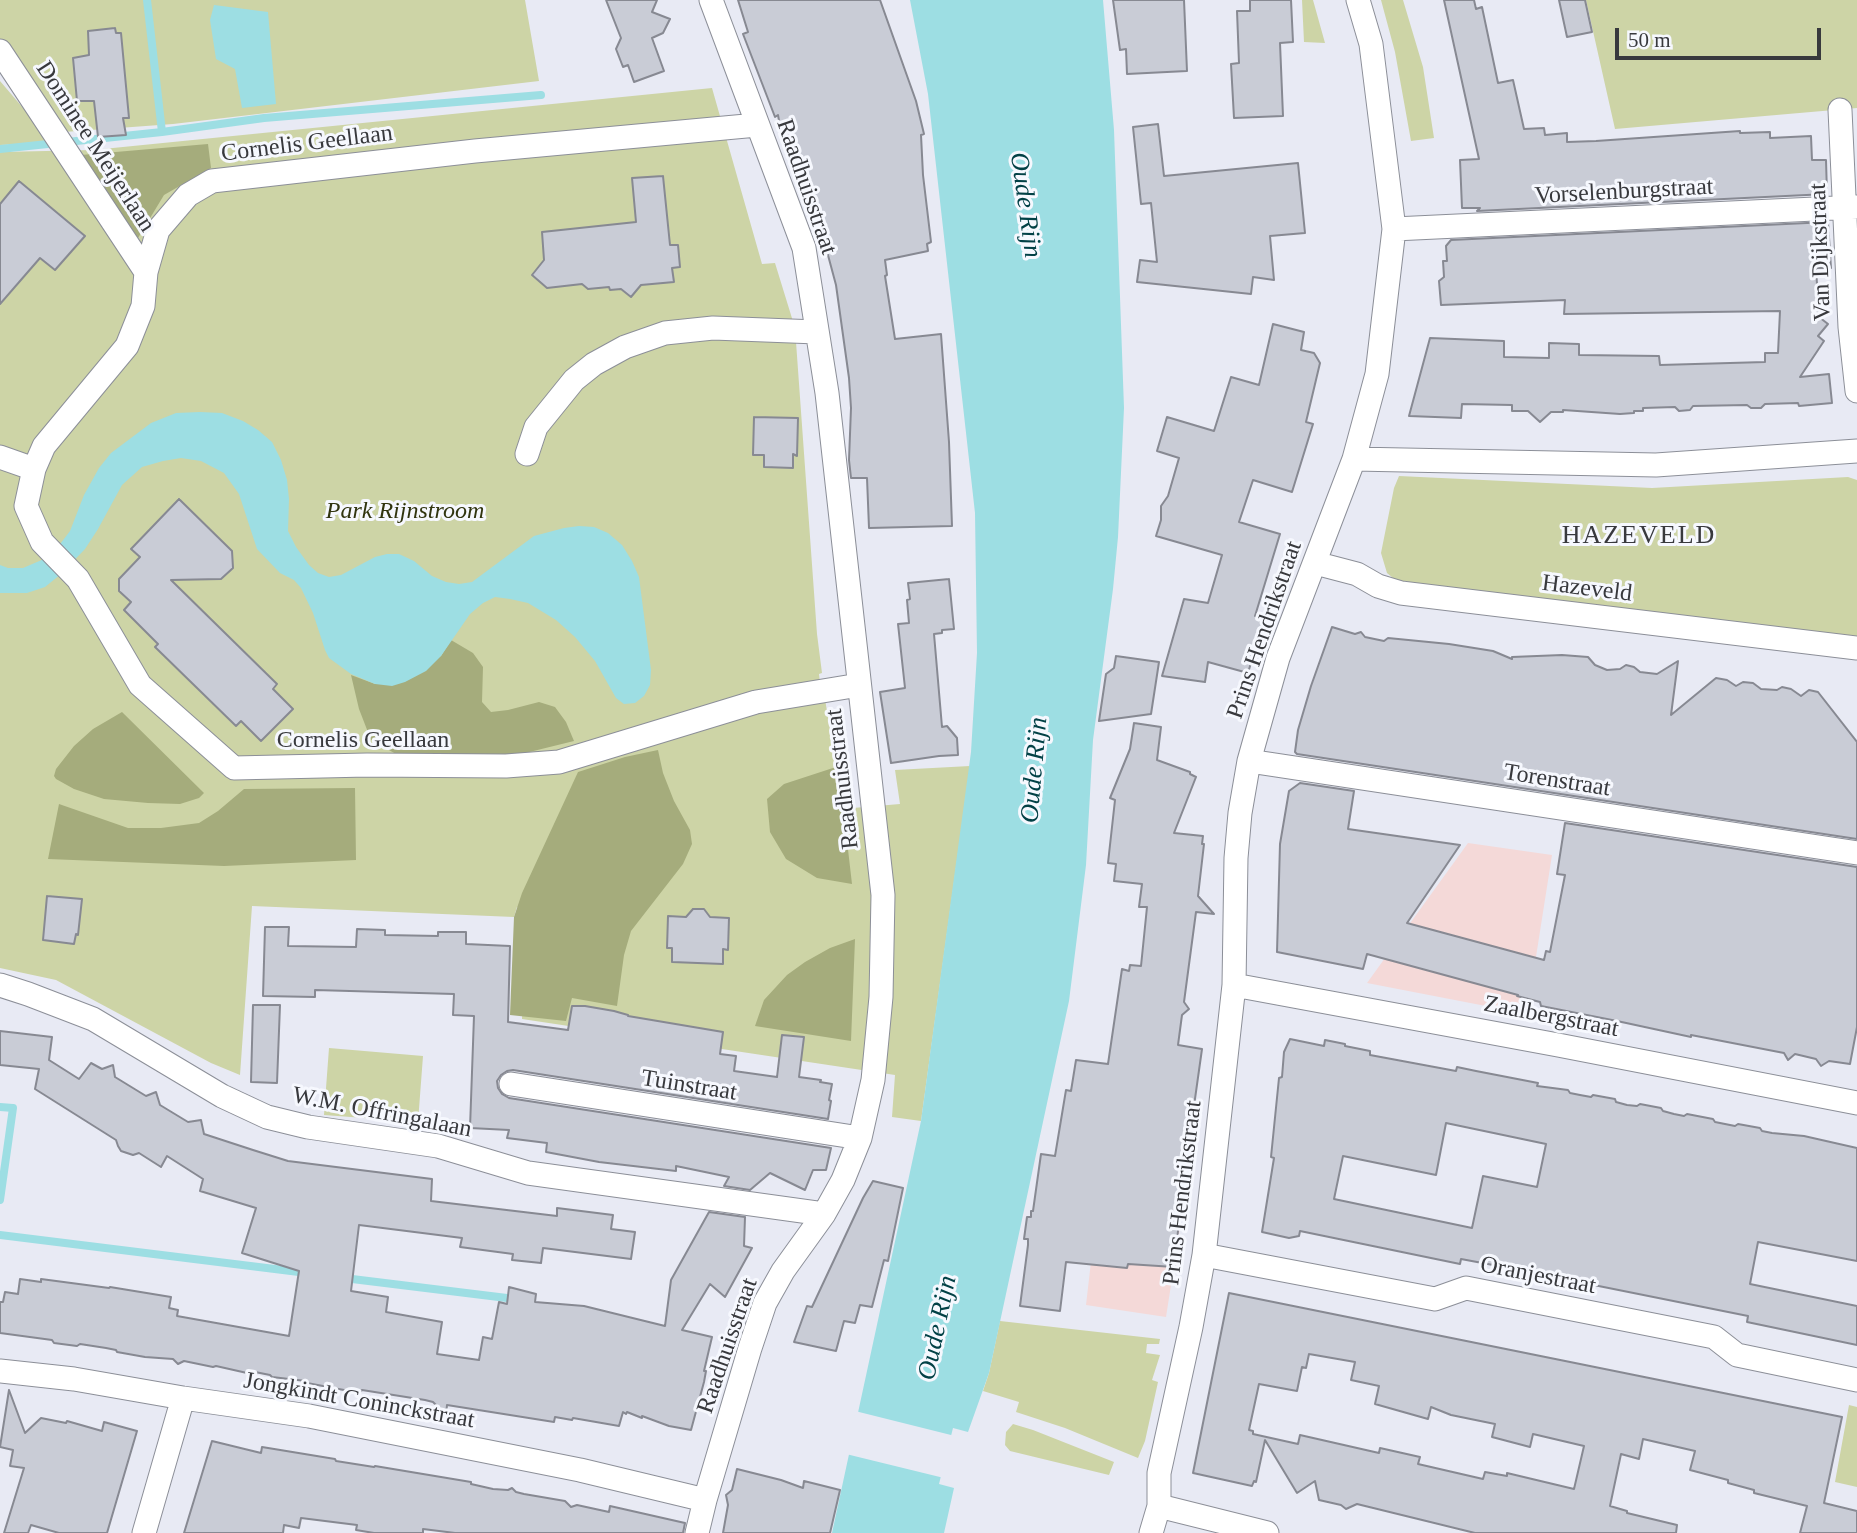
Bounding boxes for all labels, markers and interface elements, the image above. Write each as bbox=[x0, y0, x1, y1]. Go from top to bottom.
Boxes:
scale bar bbox=[1619, 14, 1826, 58]
text: 50 m bbox=[1628, 28, 1671, 52]
street label: Dominee Meijerlaan bbox=[29, 56, 161, 238]
street label: Raadhuisstraat bbox=[769, 116, 843, 258]
street label: Cornelis Geellaan bbox=[220, 119, 394, 169]
water label: Oude Rijn bbox=[1002, 150, 1048, 260]
street label: Vorselenburgstraat bbox=[1534, 173, 1714, 211]
street label: Van Dijkstraat bbox=[1804, 183, 1838, 321]
park label: Park Rijnstroom bbox=[326, 498, 484, 526]
district label: HAZEVELD bbox=[1563, 520, 1715, 552]
street label: Prins Hendrikstraat bbox=[1221, 537, 1309, 723]
street label: Hazeveld bbox=[1540, 569, 1634, 609]
street label: Raadhuisstraat bbox=[820, 707, 866, 851]
water label: Oude Rijn bbox=[1015, 716, 1055, 824]
street label: Cornelis Geellaan bbox=[277, 727, 449, 755]
street label: Torenstraat bbox=[1502, 758, 1612, 804]
street label: Zaalbergstraat bbox=[1481, 990, 1621, 1044]
street label: Tuinstraat bbox=[639, 1064, 739, 1108]
street label: W.M. Offringalaan bbox=[290, 1082, 474, 1144]
street label: Prins Hendrikstraat bbox=[1157, 1099, 1209, 1287]
street label: Oranjestraat bbox=[1478, 1251, 1598, 1301]
water label: Oude Rijn bbox=[912, 1273, 964, 1383]
street label: Raadhuisstraat bbox=[691, 1275, 765, 1417]
street label: Jongkindt Coninckstraat bbox=[241, 1367, 477, 1435]

